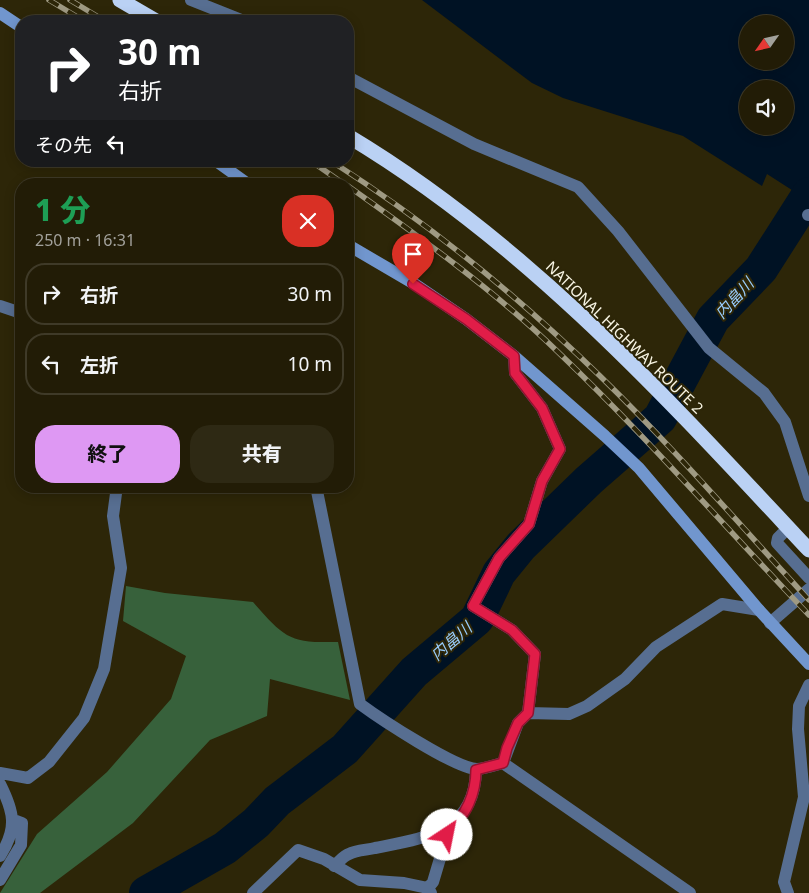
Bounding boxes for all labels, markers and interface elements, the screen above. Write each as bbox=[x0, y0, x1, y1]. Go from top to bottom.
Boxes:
north arrow bbox=[739, 15, 794, 70]
map controls bbox=[739, 15, 794, 135]
text: 30 m bbox=[118, 28, 201, 75]
icon: right bbox=[35, 35, 100, 100]
text: 右折 bbox=[118, 75, 162, 105]
button: sound bbox=[739, 80, 794, 135]
icon: left bbox=[102, 130, 130, 158]
text: その先 bbox=[35, 132, 92, 158]
text: 1 分 bbox=[35, 189, 90, 230]
button: close bbox=[282, 195, 334, 247]
text: 250 m · 16:31 bbox=[35, 229, 135, 251]
pin bbox=[392, 233, 434, 284]
icon: arrive bbox=[399, 240, 427, 268]
street label: NATIONAL HIGHWAY ROUTE 2 bbox=[542, 256, 708, 418]
water label: 内畠川 bbox=[710, 271, 760, 323]
icon: right bbox=[37, 280, 65, 308]
text: 30 m bbox=[288, 281, 332, 307]
text: 右折 bbox=[80, 282, 118, 308]
icon: left bbox=[37, 350, 65, 378]
text: 10 m bbox=[288, 351, 332, 377]
text: 左折 bbox=[80, 352, 118, 378]
button: 終了 bbox=[35, 425, 180, 483]
button: 共有 bbox=[190, 425, 334, 483]
water label: 内畠川 bbox=[426, 616, 478, 665]
position arrow bbox=[420, 808, 472, 860]

